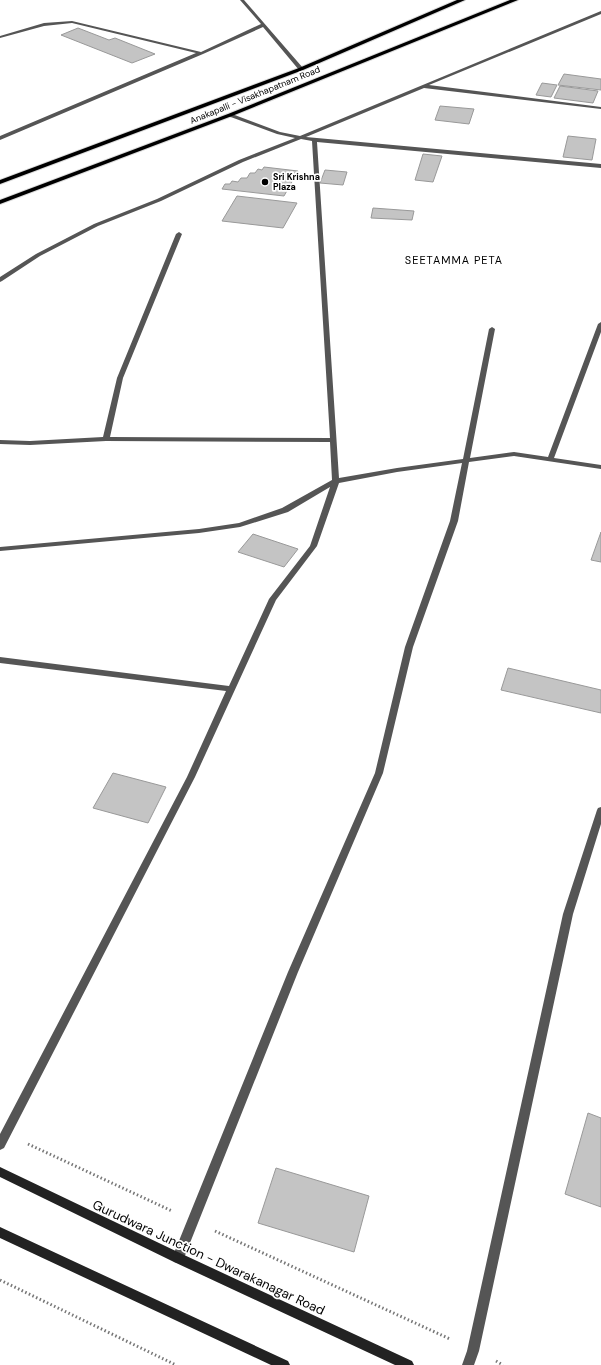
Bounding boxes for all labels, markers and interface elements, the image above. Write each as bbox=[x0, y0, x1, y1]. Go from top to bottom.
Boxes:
street label: Anakapalli - Visakhapatnam Road bbox=[188, 63, 322, 127]
place label: Sri Krishna Plaza bbox=[273, 171, 320, 193]
marker: Sri Krishna Plaza bbox=[260, 177, 270, 187]
district label: SEETAMMA PETA bbox=[405, 253, 503, 267]
street label: Gurudwara Junction - Dwarakanagar Road bbox=[90, 1196, 328, 1319]

